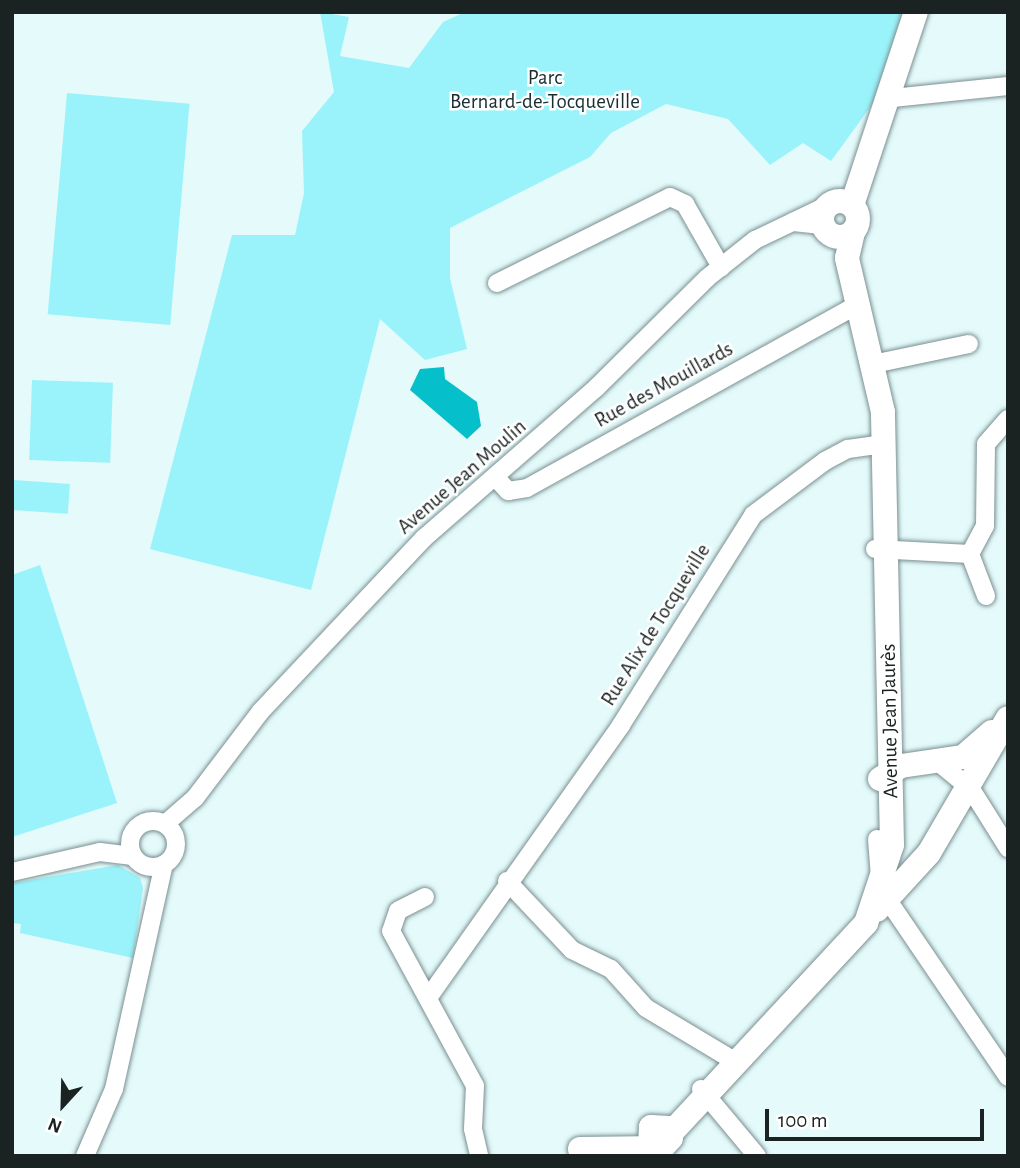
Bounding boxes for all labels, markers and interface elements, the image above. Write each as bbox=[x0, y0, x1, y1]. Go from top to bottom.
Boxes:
park label: Parc Bernard-de-Tocqueville bbox=[450, 65, 640, 115]
street label: Rue des Mouillards bbox=[590, 337, 738, 433]
street label: Avenue Jean Moulin bbox=[392, 414, 532, 540]
street label: Rue Alix de Tocqueville bbox=[596, 539, 716, 711]
street label: Avenue Jean Jaurès bbox=[876, 643, 904, 799]
north arrow bbox=[28, 1070, 98, 1140]
scale bar bbox=[768, 1094, 987, 1138]
text: 100 m bbox=[778, 1110, 828, 1131]
text: N bbox=[45, 1114, 65, 1136]

